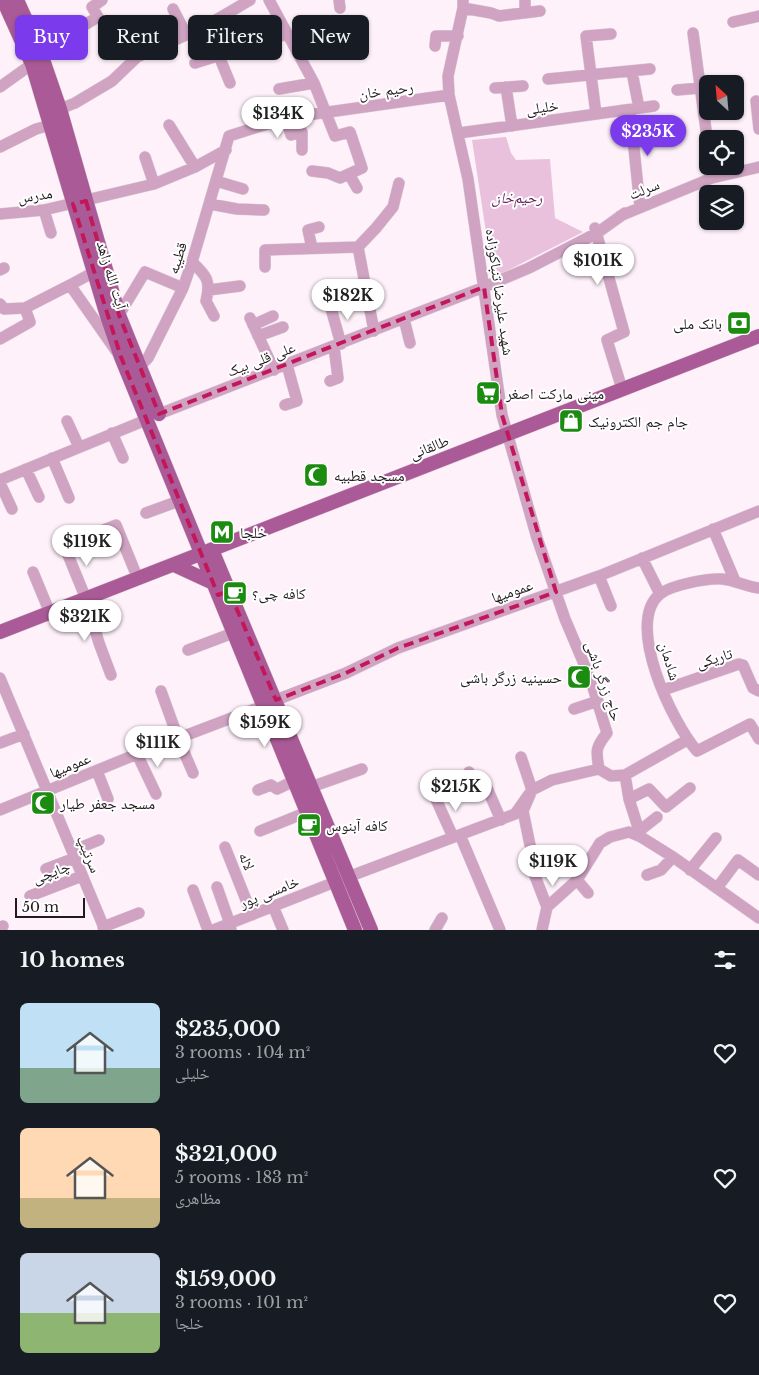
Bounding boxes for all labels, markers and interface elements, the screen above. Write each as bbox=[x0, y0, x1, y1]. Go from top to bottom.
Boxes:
chip: Buy bbox=[15, 15, 88, 60]
chip: Rent bbox=[98, 15, 178, 60]
chip: Filters bbox=[188, 15, 282, 60]
chip: New bbox=[292, 15, 369, 60]
north arrow bbox=[699, 75, 744, 120]
map controls bbox=[699, 75, 744, 230]
street label: رحیم خان bbox=[357, 77, 415, 104]
street label: خلیلی bbox=[525, 95, 560, 120]
pin: $134K bbox=[243, 96, 313, 139]
text: $134K bbox=[252, 103, 304, 123]
pin: $235K bbox=[613, 114, 683, 157]
text: $235K bbox=[621, 121, 675, 141]
button: locate bbox=[699, 130, 744, 175]
street label: سرلت bbox=[626, 174, 662, 204]
street label: مدرس bbox=[16, 183, 54, 208]
button: layers bbox=[699, 185, 744, 230]
park label: رحیم‌خان bbox=[492, 188, 543, 208]
street label: شهید علیرضا تنباکوزاده bbox=[482, 227, 518, 357]
street label: آیت الله زاهد bbox=[93, 238, 132, 313]
street label: قطیبه bbox=[163, 240, 191, 276]
pin: $101K bbox=[563, 244, 633, 286]
text: $101K bbox=[573, 250, 623, 270]
pin: $182K bbox=[313, 278, 383, 321]
text: $182K bbox=[322, 285, 374, 305]
bank icon: بانک ملی bbox=[726, 310, 752, 336]
place label: بانک ملی bbox=[673, 314, 722, 334]
street label: علی قلی بیک bbox=[224, 337, 299, 382]
supermarket icon: مینی مارکت اصغر bbox=[475, 380, 501, 406]
place label: مینی مارکت اصغر bbox=[505, 384, 604, 404]
shop icon: جام جم الکترونیک bbox=[558, 408, 584, 434]
place label: جام جم الکترونیک bbox=[588, 412, 688, 432]
street label: طالقانی bbox=[407, 431, 452, 464]
mosque icon: مسجد قطبیه bbox=[303, 462, 329, 488]
place label: مسجد قطبیه bbox=[334, 466, 405, 485]
metro station icon: خلجا bbox=[209, 519, 235, 545]
place label: خلجا bbox=[240, 523, 267, 542]
pin: $119K bbox=[52, 524, 122, 567]
text: $119K bbox=[63, 531, 111, 551]
street label: عمومیها bbox=[489, 575, 536, 607]
cafe icon: کافه چی؟ bbox=[222, 580, 248, 606]
place label: کافه چی؟ bbox=[252, 584, 306, 604]
pin: $321K bbox=[50, 600, 120, 642]
text: $321K bbox=[59, 606, 111, 626]
street label: حاج زرگر باشی bbox=[580, 638, 627, 724]
street label: شادمان bbox=[654, 639, 685, 683]
street label: تاریکی bbox=[693, 643, 735, 673]
mosque icon: حسینیه زرگر باشی bbox=[566, 664, 592, 690]
place label: حسینیه زرگر باشی bbox=[460, 668, 562, 688]
pin: $159K bbox=[230, 706, 300, 748]
text: $159K bbox=[240, 712, 290, 732]
pin: $111K bbox=[123, 726, 193, 768]
text: $111K bbox=[136, 732, 180, 752]
street label: عمومیها bbox=[47, 748, 94, 782]
pin: $215K bbox=[421, 770, 491, 812]
text: $215K bbox=[431, 776, 481, 796]
mosque icon: مسجد جعفر طیار bbox=[30, 790, 56, 816]
place label: مسجد جعفر طیار bbox=[59, 794, 155, 813]
cafe icon: کافه آبنوس bbox=[296, 812, 322, 838]
place label: کافه آبنوس bbox=[326, 816, 388, 836]
street label: سرتیپ bbox=[73, 832, 105, 876]
pin: $119K bbox=[518, 844, 588, 887]
street label: لاله bbox=[235, 849, 259, 873]
text: $119K bbox=[529, 851, 577, 871]
street label: چایچی bbox=[29, 856, 73, 889]
street label: خامسی پور bbox=[235, 871, 302, 914]
scale bar bbox=[15, 895, 85, 918]
text: 50 m bbox=[22, 898, 59, 916]
icon: filters bbox=[711, 946, 739, 974]
text: 10 homes bbox=[20, 947, 125, 973]
text: $235,000 bbox=[175, 1016, 281, 1042]
icon: home bbox=[60, 1023, 120, 1083]
icon: heart bbox=[711, 1039, 739, 1067]
text: 3 rooms · 104 m² bbox=[175, 1042, 310, 1062]
text: خلیلی bbox=[175, 1063, 210, 1083]
text: $321,000 bbox=[175, 1141, 277, 1167]
icon: home bbox=[60, 1148, 120, 1208]
icon: heart bbox=[711, 1164, 739, 1192]
text: 5 rooms · 183 m² bbox=[175, 1167, 308, 1187]
text: مظاهری bbox=[175, 1188, 221, 1208]
text: $159,000 bbox=[175, 1266, 276, 1292]
icon: home bbox=[60, 1273, 120, 1333]
icon: heart bbox=[711, 1289, 739, 1317]
text: 3 rooms · 101 m² bbox=[175, 1292, 308, 1312]
text: خلجا bbox=[175, 1313, 204, 1333]

